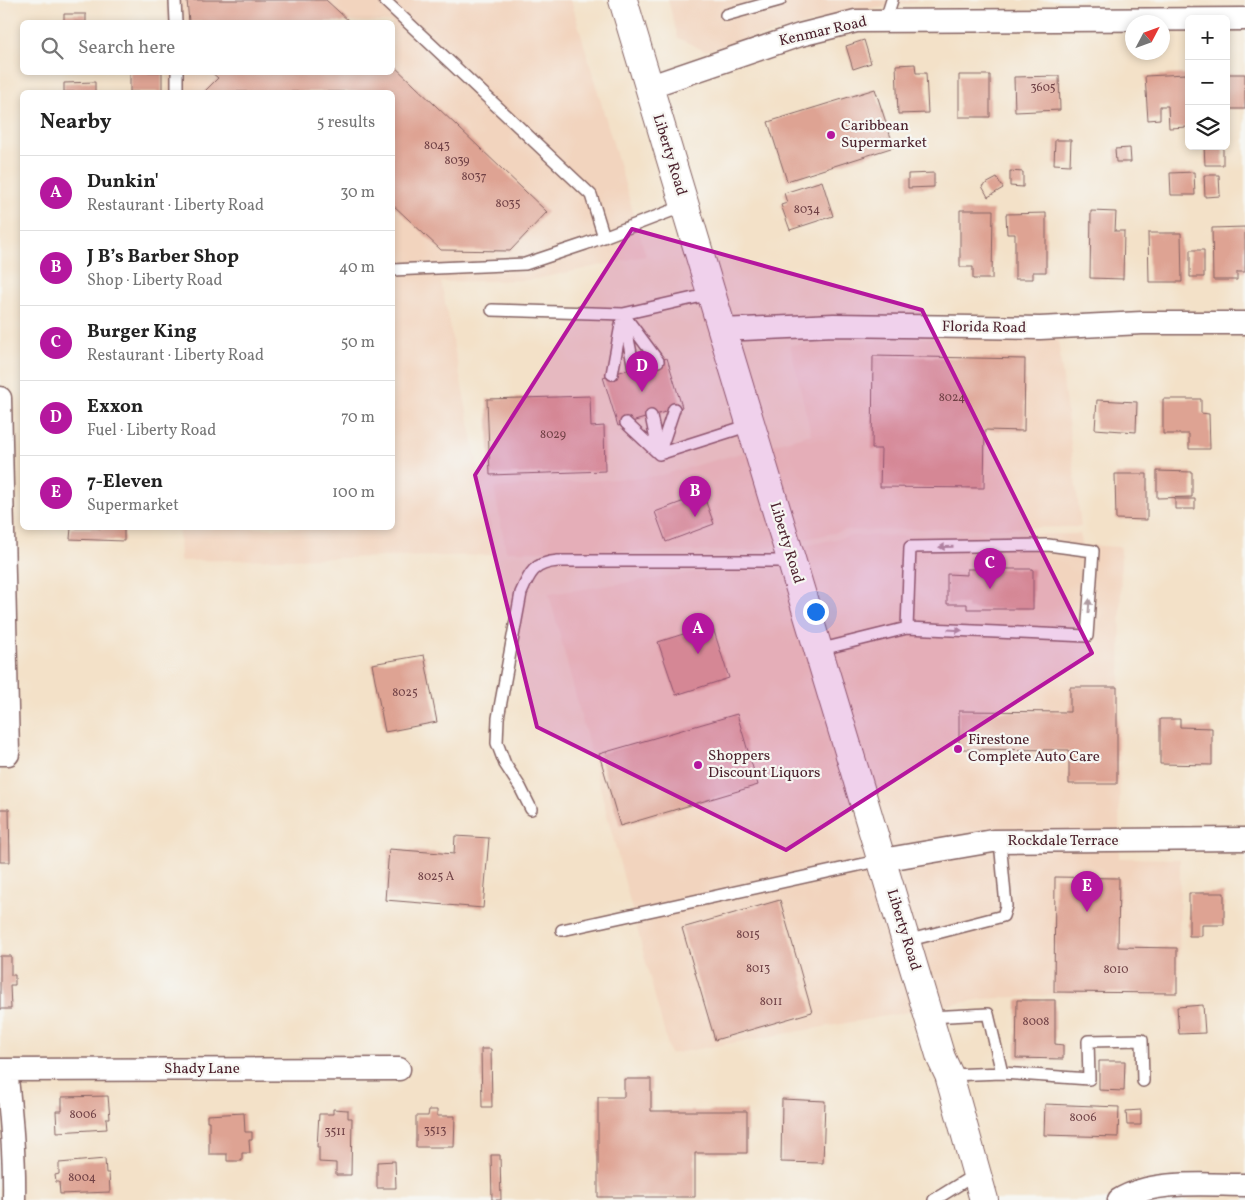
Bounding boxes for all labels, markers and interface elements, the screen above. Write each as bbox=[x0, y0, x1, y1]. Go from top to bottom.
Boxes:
street label: Kenmar Road bbox=[777, 12, 869, 52]
north arrow bbox=[1125, 15, 1170, 60]
map controls bbox=[1185, 15, 1230, 150]
button: + bbox=[1185, 15, 1230, 60]
search box bbox=[20, 20, 395, 75]
icon: search bbox=[38, 34, 66, 62]
text: Search here bbox=[78, 35, 175, 61]
button: − bbox=[1185, 60, 1230, 105]
house number: 3605 bbox=[1030, 80, 1056, 96]
button: layers bbox=[1185, 105, 1230, 150]
text: Nearby bbox=[40, 108, 111, 137]
text: 5 results bbox=[317, 112, 375, 134]
street label: Liberty Road bbox=[647, 112, 691, 198]
place label: Caribbean Supermarket bbox=[841, 116, 927, 154]
marker: Caribbean Supermarket bbox=[825, 129, 837, 141]
house number: 8043 bbox=[424, 138, 450, 154]
house number: 8039 bbox=[444, 153, 470, 169]
text: Dunkin' bbox=[87, 169, 159, 195]
house number: 8037 bbox=[462, 169, 487, 185]
text: A bbox=[50, 182, 62, 204]
text: 30 m bbox=[340, 182, 375, 204]
text: Restaurant · Liberty Road bbox=[87, 195, 264, 217]
house number: 8035 bbox=[496, 196, 521, 212]
house number: 8034 bbox=[794, 202, 820, 218]
text: J B’s Barber Shop bbox=[87, 244, 239, 270]
text: B bbox=[51, 257, 61, 279]
text: 40 m bbox=[339, 257, 375, 279]
text: Shop · Liberty Road bbox=[87, 270, 223, 292]
street label: Florida Road bbox=[942, 317, 1026, 339]
text: Burger King bbox=[87, 319, 197, 345]
text: C bbox=[51, 332, 61, 354]
text: 50 m bbox=[341, 332, 375, 354]
text: Restaurant · Liberty Road bbox=[87, 345, 264, 367]
pin: D bbox=[626, 351, 658, 392]
house number: 8024 bbox=[939, 390, 965, 406]
text: Exxon bbox=[87, 394, 143, 420]
text: D bbox=[50, 407, 62, 429]
text: 70 m bbox=[341, 407, 375, 429]
text: Fuel · Liberty Road bbox=[87, 420, 216, 442]
house number: 8029 bbox=[540, 427, 566, 443]
text: 7-Eleven bbox=[87, 469, 163, 495]
pin: B bbox=[679, 476, 711, 517]
text: E bbox=[51, 482, 61, 504]
text: 100 m bbox=[332, 482, 375, 504]
text: Supermarket bbox=[87, 495, 179, 517]
street label: Liberty Road bbox=[764, 500, 808, 586]
one-way arrow bbox=[938, 543, 954, 551]
pin: C bbox=[974, 548, 1006, 589]
one-way arrow bbox=[1086, 598, 1094, 614]
your location bbox=[803, 599, 829, 625]
pin: A bbox=[682, 613, 714, 654]
one-way arrow bbox=[948, 626, 964, 634]
house number: 8025 bbox=[392, 685, 418, 701]
place label: Firestone Complete Auto Care bbox=[968, 730, 1100, 768]
marker: Firestone Complete Auto Care bbox=[952, 743, 964, 755]
place label: Shoppers Discount Liquors bbox=[708, 746, 821, 784]
marker: Shoppers Discount Liquors bbox=[692, 759, 704, 771]
street label: Rockdale Terrace bbox=[1008, 831, 1119, 852]
house number: 8025 A bbox=[418, 869, 455, 885]
pin: E bbox=[1071, 871, 1103, 912]
street label: Liberty Road bbox=[881, 887, 925, 973]
house number: 8015 bbox=[736, 927, 760, 943]
house number: 8013 bbox=[746, 961, 770, 977]
house number: 8010 bbox=[1103, 962, 1129, 978]
house number: 8011 bbox=[760, 994, 782, 1010]
house number: 8008 bbox=[1023, 1014, 1049, 1030]
street label: Shady Lane bbox=[164, 1059, 240, 1080]
house number: 8006 bbox=[70, 1107, 97, 1123]
house number: 8006 bbox=[1070, 1110, 1097, 1126]
house number: 3513 bbox=[424, 1123, 446, 1139]
house number: 3511 bbox=[324, 1124, 346, 1140]
house number: 8004 bbox=[68, 1170, 96, 1186]

